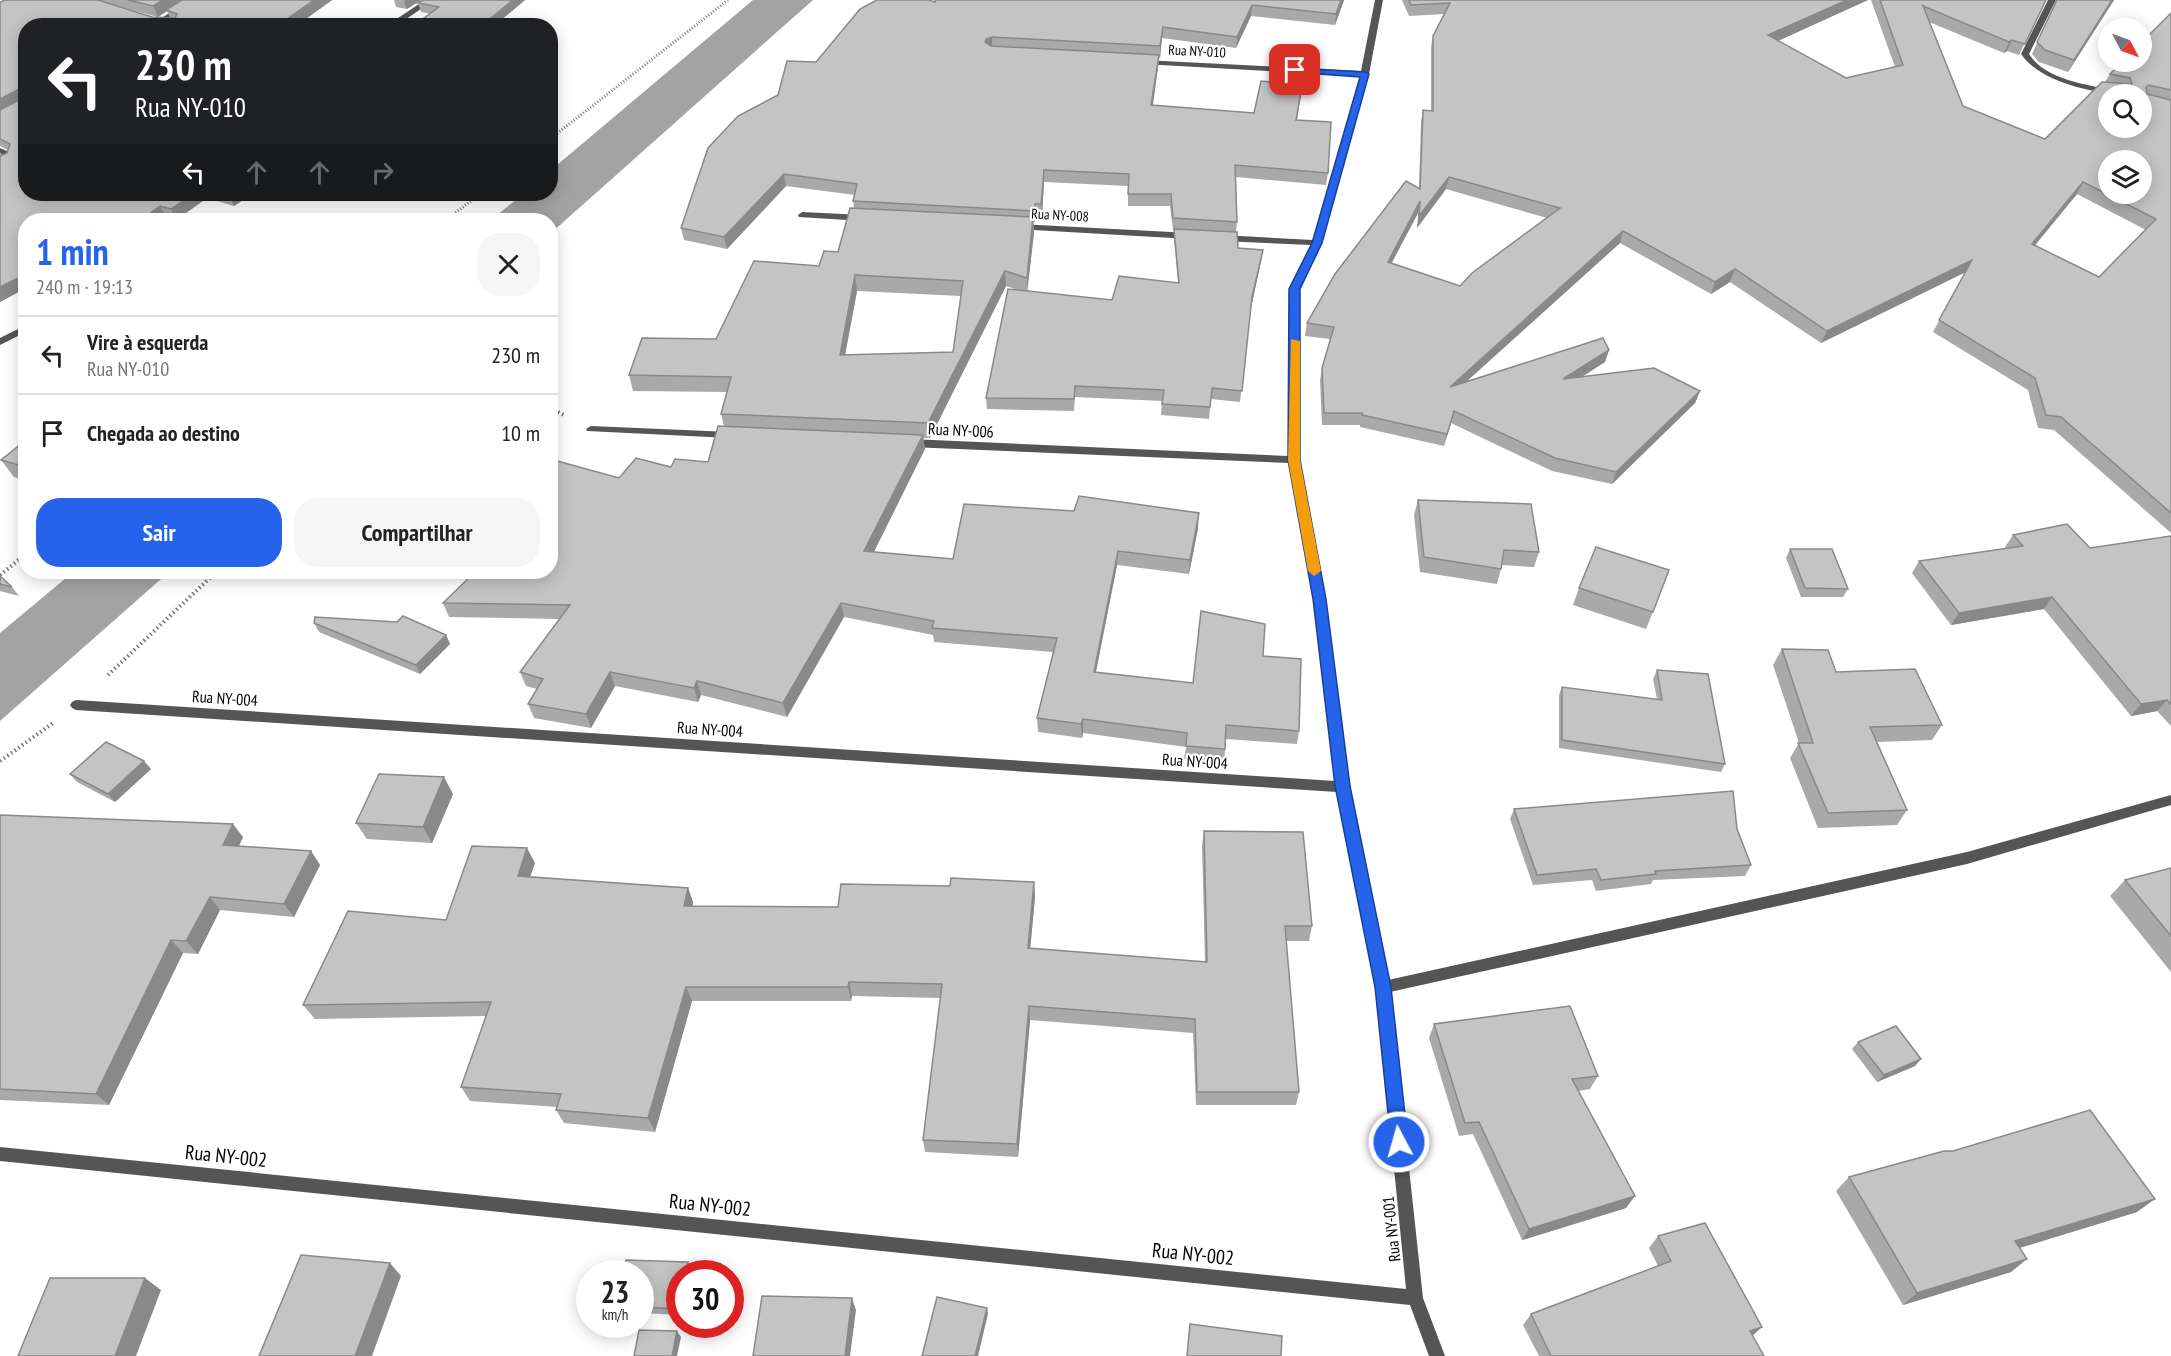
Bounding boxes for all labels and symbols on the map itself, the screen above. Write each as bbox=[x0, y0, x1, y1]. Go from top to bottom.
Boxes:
north arrow bbox=[2098, 18, 2152, 72]
street label: Rua NY-010 bbox=[1168, 41, 1226, 61]
pin bbox=[1269, 44, 1320, 95]
street label: Rua NY-008 bbox=[1031, 205, 1089, 225]
street label: Rua NY-006 bbox=[928, 418, 994, 442]
street label: Rua NY-004 bbox=[191, 686, 259, 710]
street label: Rua NY-004 bbox=[676, 717, 744, 741]
street label: Rua NY-004 bbox=[1161, 749, 1229, 773]
position arrow bbox=[1367, 1110, 1431, 1174]
street label: Rua NY-002 bbox=[184, 1139, 268, 1173]
street label: Rua NY-002 bbox=[668, 1188, 752, 1222]
street label: Rua NY-001 bbox=[1378, 1195, 1404, 1263]
street label: Rua NY-002 bbox=[1151, 1237, 1235, 1271]
speed limit sign: 30 bbox=[666, 1260, 744, 1338]

